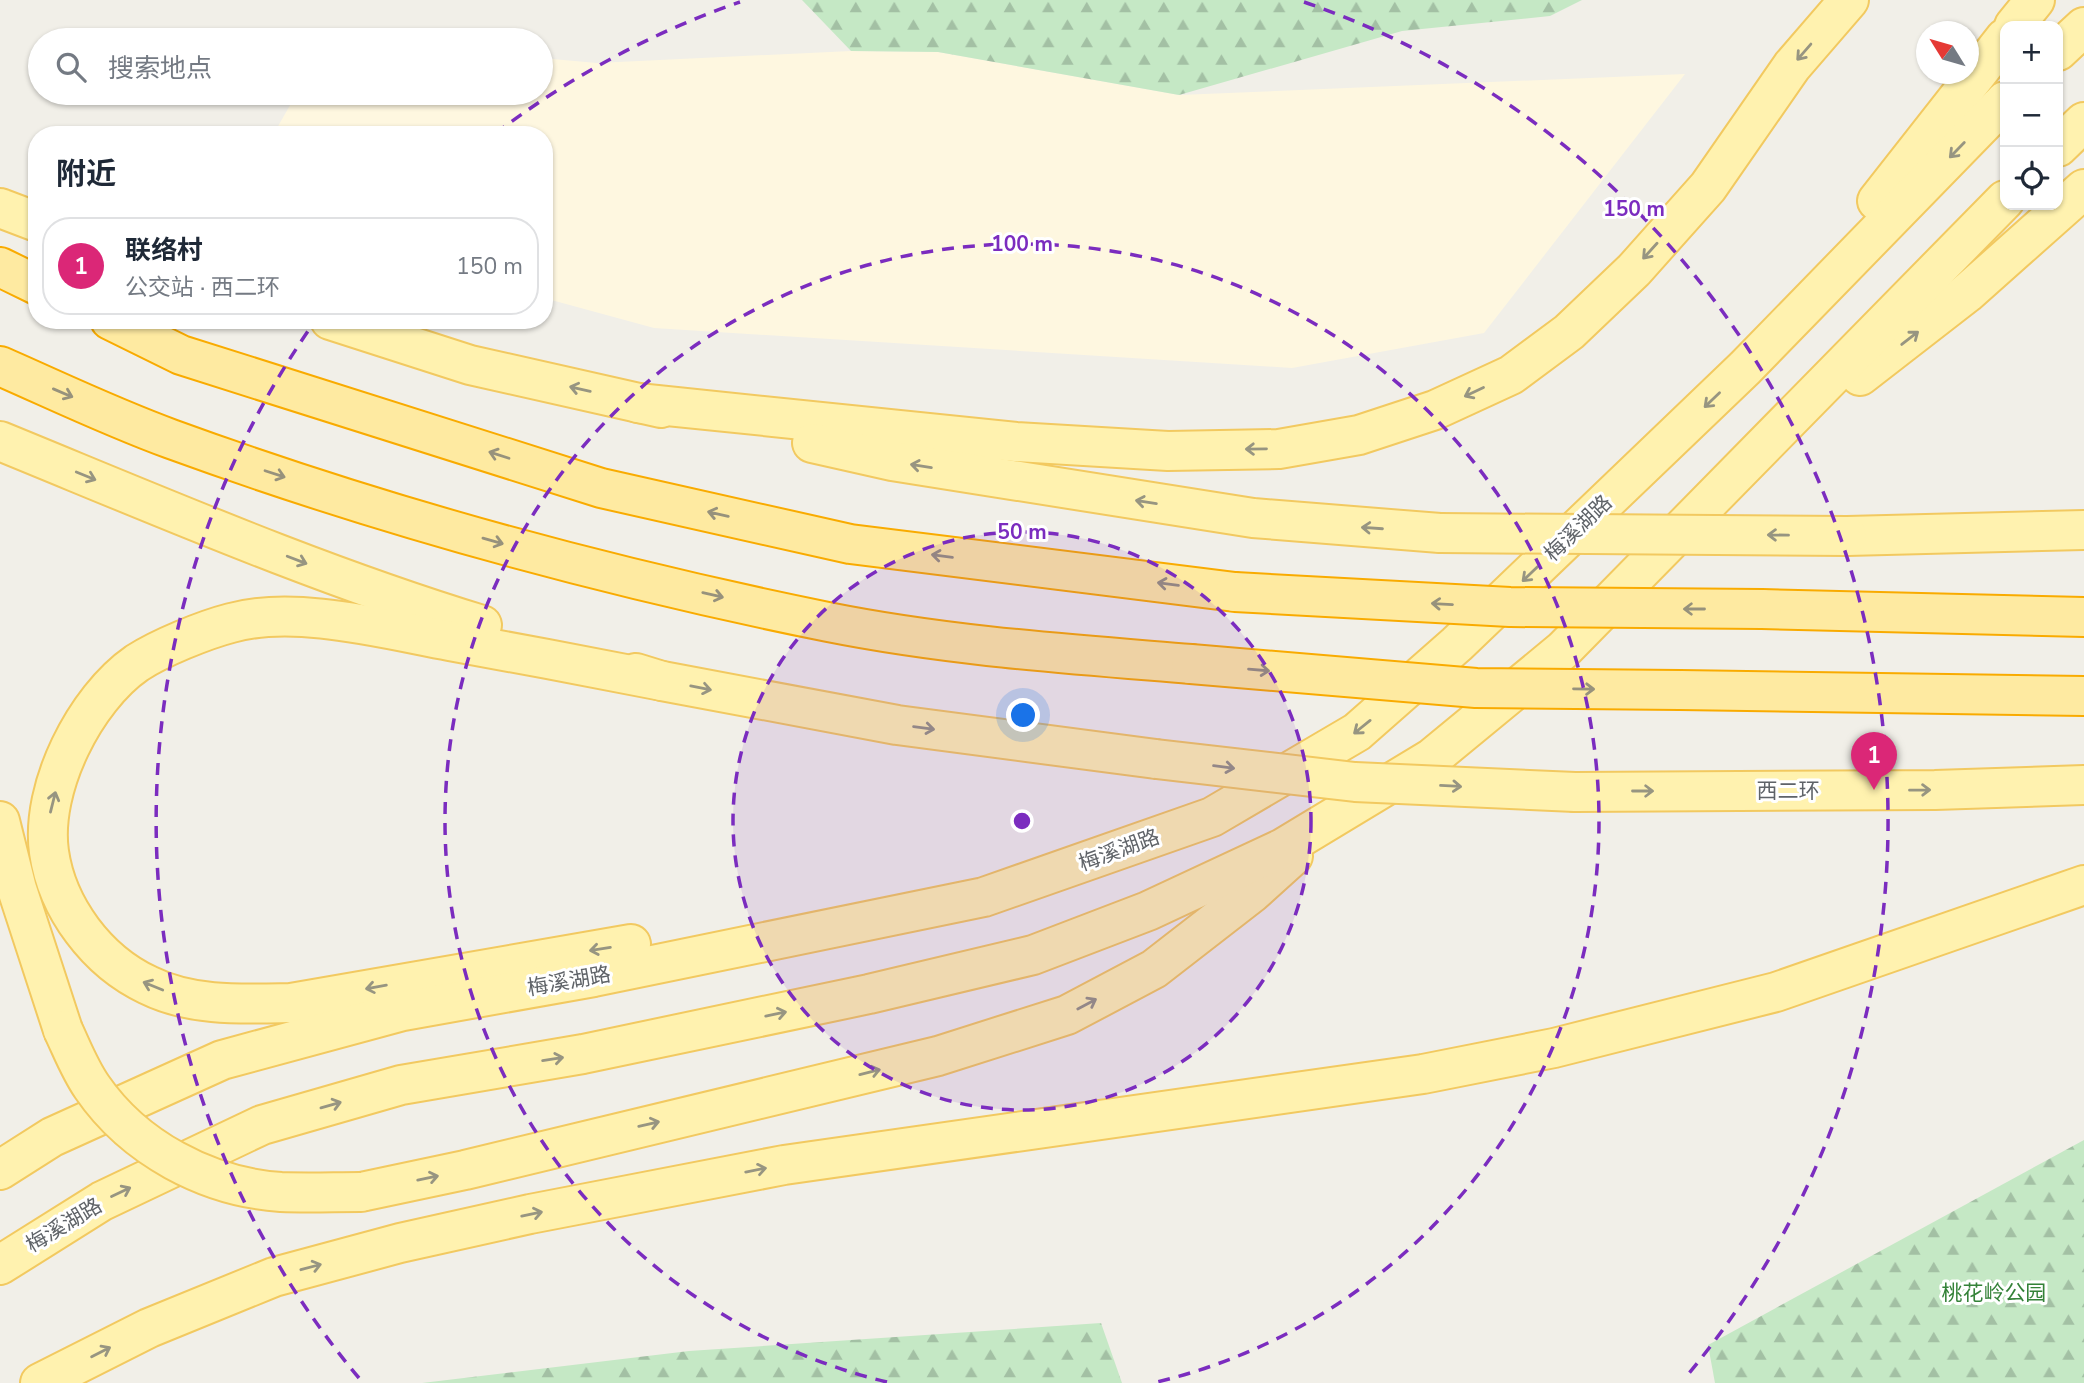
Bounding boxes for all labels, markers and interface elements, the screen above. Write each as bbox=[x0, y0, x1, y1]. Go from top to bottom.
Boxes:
north arrow bbox=[1916, 21, 1979, 84]
map controls bbox=[2000, 21, 2063, 210]
button: + bbox=[2000, 21, 2063, 84]
search box bbox=[28, 28, 553, 105]
one-way arrow bbox=[1796, 43, 1812, 61]
icon: search bbox=[52, 48, 90, 86]
text: 搜索地点 bbox=[108, 51, 212, 86]
button: − bbox=[2000, 84, 2063, 147]
one-way arrow bbox=[1949, 141, 1966, 158]
button: locate bbox=[2000, 147, 2063, 210]
text: 附近 bbox=[56, 154, 116, 195]
text: 150 m bbox=[1603, 195, 1665, 223]
text: 100 m bbox=[991, 230, 1053, 258]
text: 联络村 bbox=[125, 233, 203, 268]
one-way arrow bbox=[1642, 242, 1659, 259]
text: 1 bbox=[74, 251, 88, 282]
text: 150 m bbox=[456, 251, 523, 282]
text: 公交站 · 西二环 bbox=[125, 272, 280, 303]
one-way arrow bbox=[1900, 330, 1918, 345]
one-way arrow bbox=[569, 382, 592, 396]
one-way arrow bbox=[1464, 386, 1485, 399]
one-way arrow bbox=[52, 387, 73, 400]
one-way arrow bbox=[1704, 391, 1721, 408]
one-way arrow bbox=[1245, 443, 1268, 456]
one-way arrow bbox=[488, 448, 510, 461]
one-way arrow bbox=[910, 459, 933, 472]
one-way arrow bbox=[264, 469, 286, 481]
one-way arrow bbox=[75, 471, 96, 484]
street label: 梅溪湖路 bbox=[1538, 489, 1618, 567]
one-way arrow bbox=[1135, 495, 1158, 508]
one-way arrow bbox=[707, 507, 730, 521]
text: 50 m bbox=[997, 518, 1047, 546]
one-way arrow bbox=[1361, 521, 1383, 534]
one-way arrow bbox=[1767, 528, 1790, 542]
one-way arrow bbox=[482, 535, 504, 548]
one-way arrow bbox=[931, 549, 954, 562]
one-way arrow bbox=[286, 554, 308, 567]
one-way arrow bbox=[1522, 566, 1539, 583]
one-way arrow bbox=[1157, 578, 1179, 591]
one-way arrow bbox=[701, 589, 724, 603]
one-way arrow bbox=[1431, 597, 1454, 610]
one-way arrow bbox=[1683, 602, 1706, 616]
one-way arrow bbox=[1248, 664, 1270, 677]
one-way arrow bbox=[689, 682, 712, 695]
one-way arrow bbox=[1573, 682, 1596, 696]
your location bbox=[1006, 698, 1040, 732]
one-way arrow bbox=[1353, 719, 1371, 735]
one-way arrow bbox=[913, 722, 935, 735]
pin: 1 bbox=[1851, 732, 1897, 790]
one-way arrow bbox=[1212, 760, 1235, 773]
street label: 西二环 bbox=[1757, 777, 1820, 805]
one-way arrow bbox=[1439, 780, 1462, 793]
one-way arrow bbox=[1908, 783, 1931, 797]
one-way arrow bbox=[1632, 785, 1655, 798]
one-way arrow bbox=[47, 791, 60, 814]
centre of rings bbox=[1010, 809, 1034, 833]
street label: 梅溪湖路 bbox=[1075, 822, 1163, 878]
one-way arrow bbox=[590, 943, 612, 956]
street label: 梅溪湖路 bbox=[525, 960, 613, 1002]
one-way arrow bbox=[142, 979, 164, 992]
one-way arrow bbox=[365, 981, 388, 994]
one-way arrow bbox=[1076, 997, 1097, 1011]
one-way arrow bbox=[764, 1006, 787, 1020]
one-way arrow bbox=[541, 1052, 564, 1065]
one-way arrow bbox=[858, 1065, 881, 1078]
one-way arrow bbox=[319, 1098, 341, 1111]
one-way arrow bbox=[637, 1117, 660, 1130]
one-way arrow bbox=[744, 1163, 767, 1177]
one-way arrow bbox=[416, 1170, 439, 1184]
one-way arrow bbox=[110, 1185, 131, 1198]
street label: 梅溪湖路 bbox=[21, 1191, 107, 1259]
one-way arrow bbox=[520, 1206, 543, 1220]
one-way arrow bbox=[299, 1260, 322, 1273]
park label: 桃花岭公园 bbox=[1942, 1279, 2047, 1307]
one-way arrow bbox=[90, 1345, 111, 1359]

